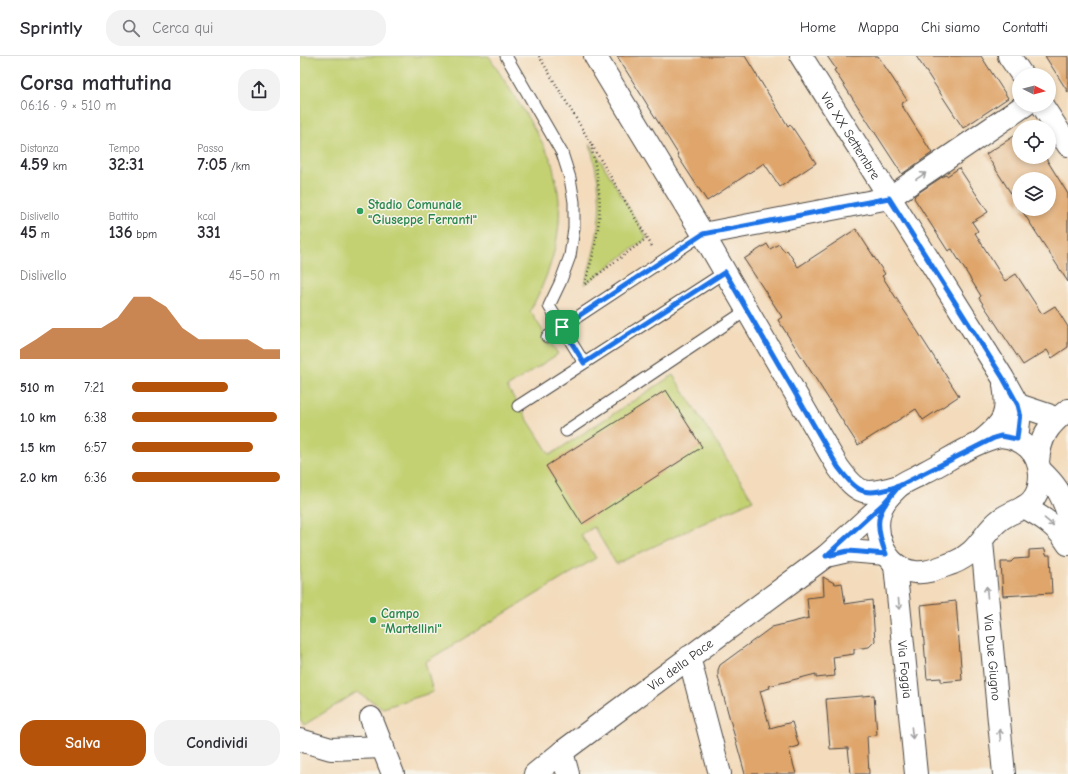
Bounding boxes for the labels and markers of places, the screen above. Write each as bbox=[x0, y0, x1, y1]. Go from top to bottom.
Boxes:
place label: Stadio Comunale "Giuseppe Ferranti" bbox=[368, 197, 477, 227]
marker: Stadio Comunale "Giuseppe Ferranti" bbox=[355, 206, 365, 216]
pin bbox=[545, 310, 579, 344]
place label: Campo "Martellini" bbox=[381, 606, 442, 636]
marker: Campo "Martellini" bbox=[368, 615, 378, 625]

